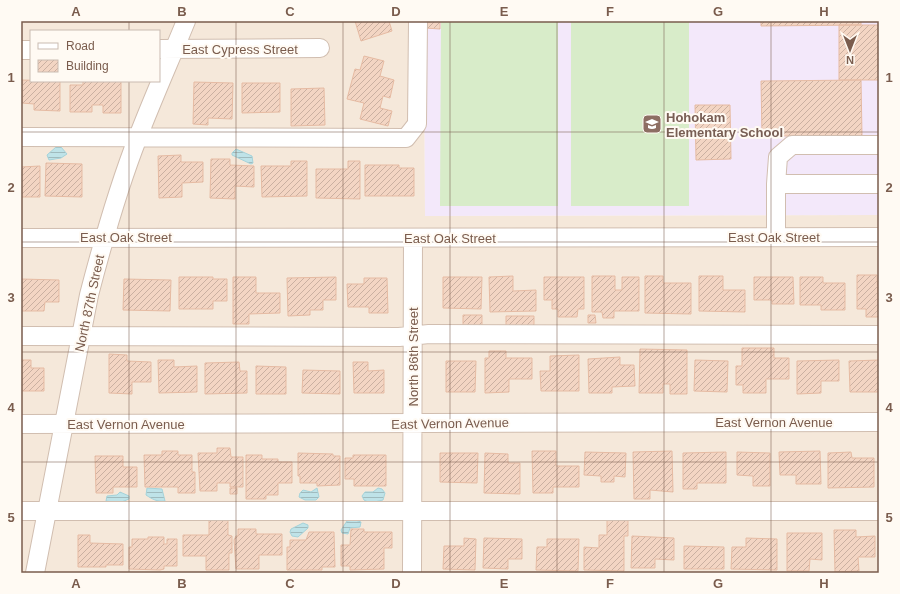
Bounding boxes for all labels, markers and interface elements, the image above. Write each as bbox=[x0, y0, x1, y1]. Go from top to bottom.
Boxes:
text: A bbox=[71, 4, 81, 19]
text: B bbox=[177, 4, 187, 19]
text: C bbox=[285, 4, 295, 19]
text: D bbox=[391, 4, 401, 19]
text: E bbox=[500, 4, 509, 19]
text: F bbox=[606, 4, 614, 19]
text: G bbox=[713, 4, 723, 19]
text: H bbox=[819, 4, 829, 19]
legend bbox=[30, 30, 160, 82]
north arrow bbox=[830, 30, 870, 70]
text: Road bbox=[66, 39, 95, 53]
street label: East Cypress Street bbox=[182, 42, 298, 57]
text: N bbox=[846, 54, 854, 66]
text: Building bbox=[66, 59, 109, 73]
text: 1 bbox=[7, 70, 15, 85]
text: 1 bbox=[885, 70, 893, 85]
place label: Hohokam Elementary School bbox=[666, 110, 783, 140]
school or university icon: Hohokam Elementary School bbox=[641, 113, 663, 135]
text: 2 bbox=[7, 180, 15, 195]
text: 2 bbox=[885, 180, 893, 195]
street label: East Oak Street bbox=[80, 230, 172, 245]
street label: East Oak Street bbox=[728, 230, 820, 245]
street label: East Oak Street bbox=[404, 231, 496, 246]
street label: North 87th Street bbox=[72, 253, 107, 353]
text: 3 bbox=[7, 290, 15, 305]
text: 3 bbox=[885, 290, 893, 305]
street label: North 86th Street bbox=[406, 307, 421, 407]
text: 4 bbox=[7, 400, 15, 415]
text: 4 bbox=[885, 400, 893, 415]
street label: East Vernon Avenue bbox=[391, 415, 509, 432]
street label: East Vernon Avenue bbox=[715, 415, 833, 430]
street label: East Vernon Avenue bbox=[67, 417, 185, 432]
text: 5 bbox=[7, 510, 15, 525]
text: 5 bbox=[885, 510, 893, 525]
text: A bbox=[71, 576, 81, 591]
text: B bbox=[177, 576, 187, 591]
text: C bbox=[285, 576, 295, 591]
text: D bbox=[391, 576, 401, 591]
text: E bbox=[500, 576, 509, 591]
text: F bbox=[606, 576, 614, 591]
text: G bbox=[713, 576, 723, 591]
text: H bbox=[819, 576, 829, 591]

